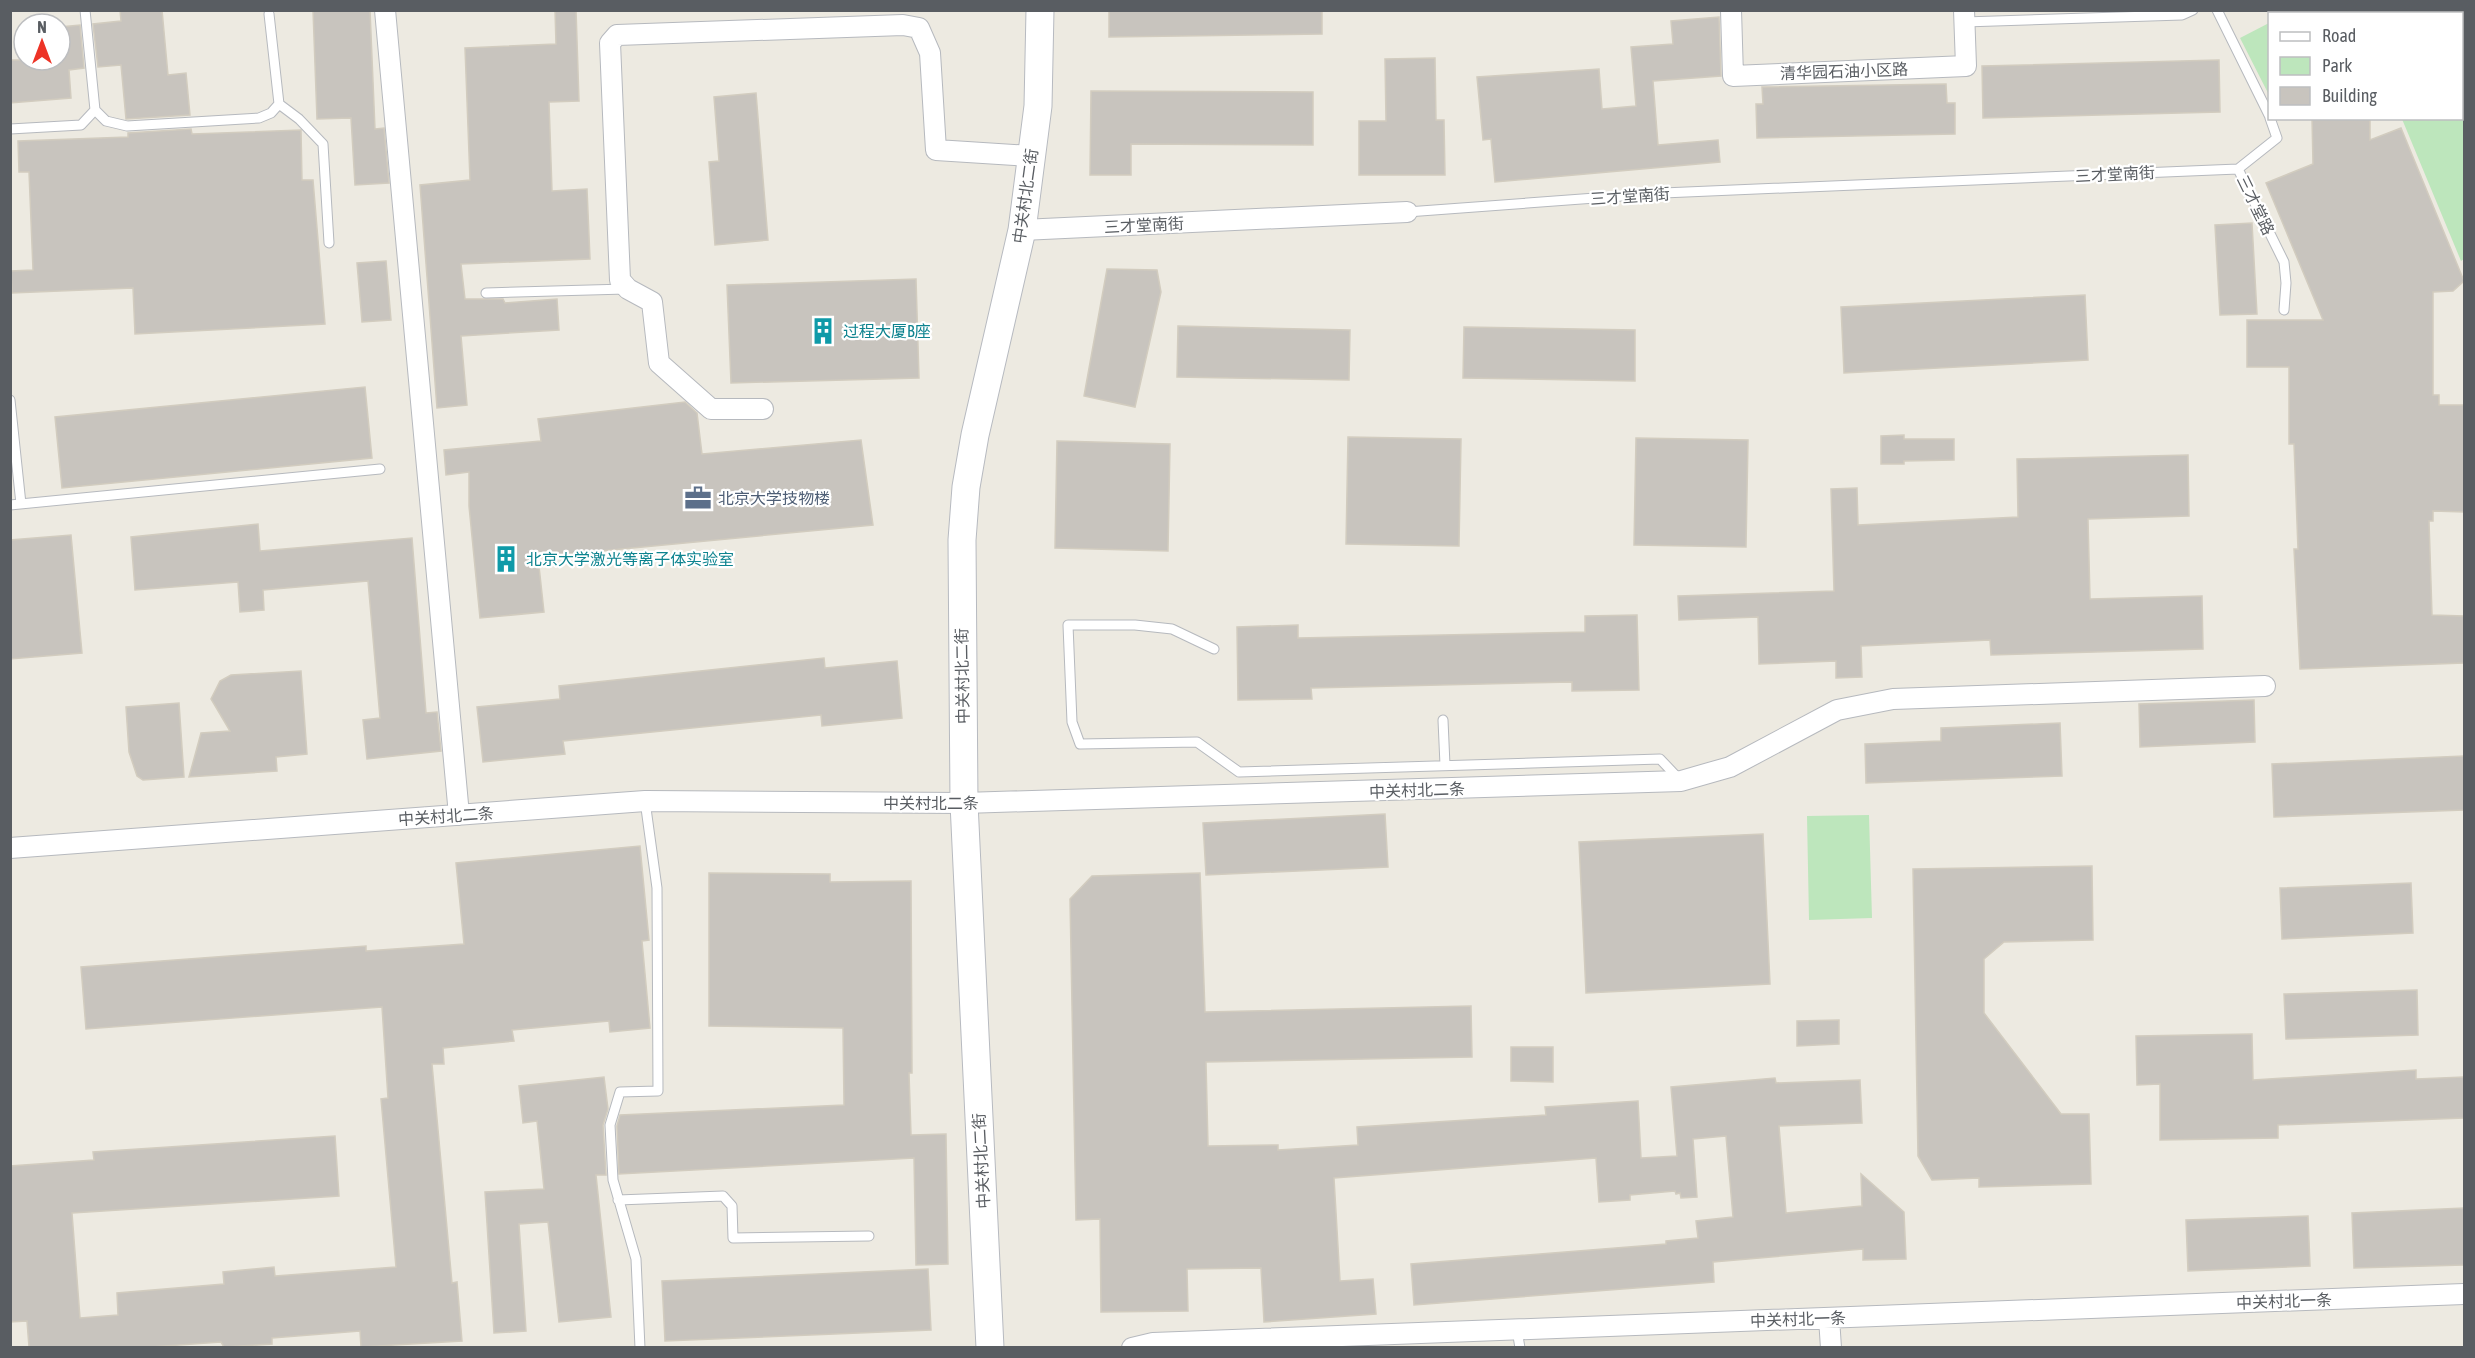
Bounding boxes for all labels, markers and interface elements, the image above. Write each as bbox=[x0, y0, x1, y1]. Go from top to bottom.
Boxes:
north arrow bbox=[12, 12, 72, 72]
legend bbox=[2268, 12, 2463, 120]
text: N bbox=[37, 18, 47, 36]
text: Road bbox=[2322, 25, 2356, 46]
text: Park bbox=[2322, 55, 2352, 76]
street label: 清华园石油小区路 bbox=[1780, 60, 1908, 82]
text: Building bbox=[2322, 85, 2377, 106]
street label: 中关村北二街 bbox=[1009, 147, 1041, 245]
street label: 三才堂南街 bbox=[2075, 163, 2155, 185]
street label: 三才堂路 bbox=[2234, 172, 2278, 238]
street label: 三才堂南街 bbox=[1589, 184, 1671, 208]
street label: 三才堂南街 bbox=[1104, 214, 1184, 236]
building icon: 过程大厦B座 bbox=[808, 316, 838, 346]
place label: 过程大厦B座 bbox=[843, 322, 931, 340]
office icon: 北京大学技物楼 bbox=[683, 483, 713, 513]
place label: 北京大学技物楼 bbox=[718, 489, 830, 507]
building icon: 北京大学激光等离子体实验室 bbox=[491, 544, 521, 574]
place label: 北京大学激光等离子体实验室 bbox=[526, 550, 734, 568]
street label: 中关村北二街 bbox=[952, 628, 972, 724]
street label: 中关村北二条 bbox=[1369, 779, 1465, 801]
street label: 中关村北二条 bbox=[883, 794, 979, 812]
street label: 中关村北二条 bbox=[397, 804, 495, 828]
street label: 中关村北二街 bbox=[969, 1113, 993, 1209]
street label: 中关村北一条 bbox=[2236, 1290, 2332, 1312]
street label: 中关村北一条 bbox=[1750, 1308, 1846, 1330]

